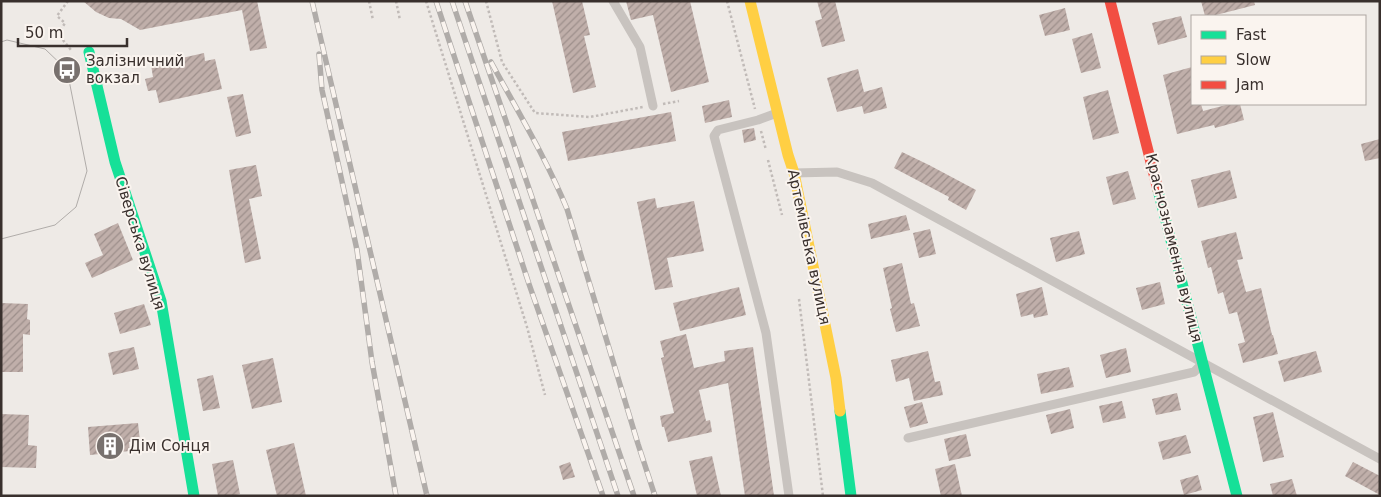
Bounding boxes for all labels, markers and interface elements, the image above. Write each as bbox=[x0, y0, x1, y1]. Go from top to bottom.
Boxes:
scale bar bbox=[18, 15, 126, 47]
legend bbox=[1191, 15, 1366, 105]
text: 50 m bbox=[25, 24, 63, 42]
text: Fast bbox=[1236, 26, 1266, 44]
text: Slow bbox=[1236, 51, 1271, 69]
place label: Залізничний вокзал bbox=[86, 52, 184, 87]
bus stop icon: Залізничний вокзал bbox=[52, 55, 82, 85]
text: Jam bbox=[1235, 76, 1264, 94]
street label: Краснознаменна вулиця bbox=[1142, 152, 1206, 344]
street label: Артемівська вулиця bbox=[784, 168, 834, 326]
street label: Сіверська вулиця bbox=[111, 174, 169, 312]
building icon: Дім Сонця bbox=[95, 431, 125, 461]
place label: Дім Сонця bbox=[129, 437, 210, 455]

